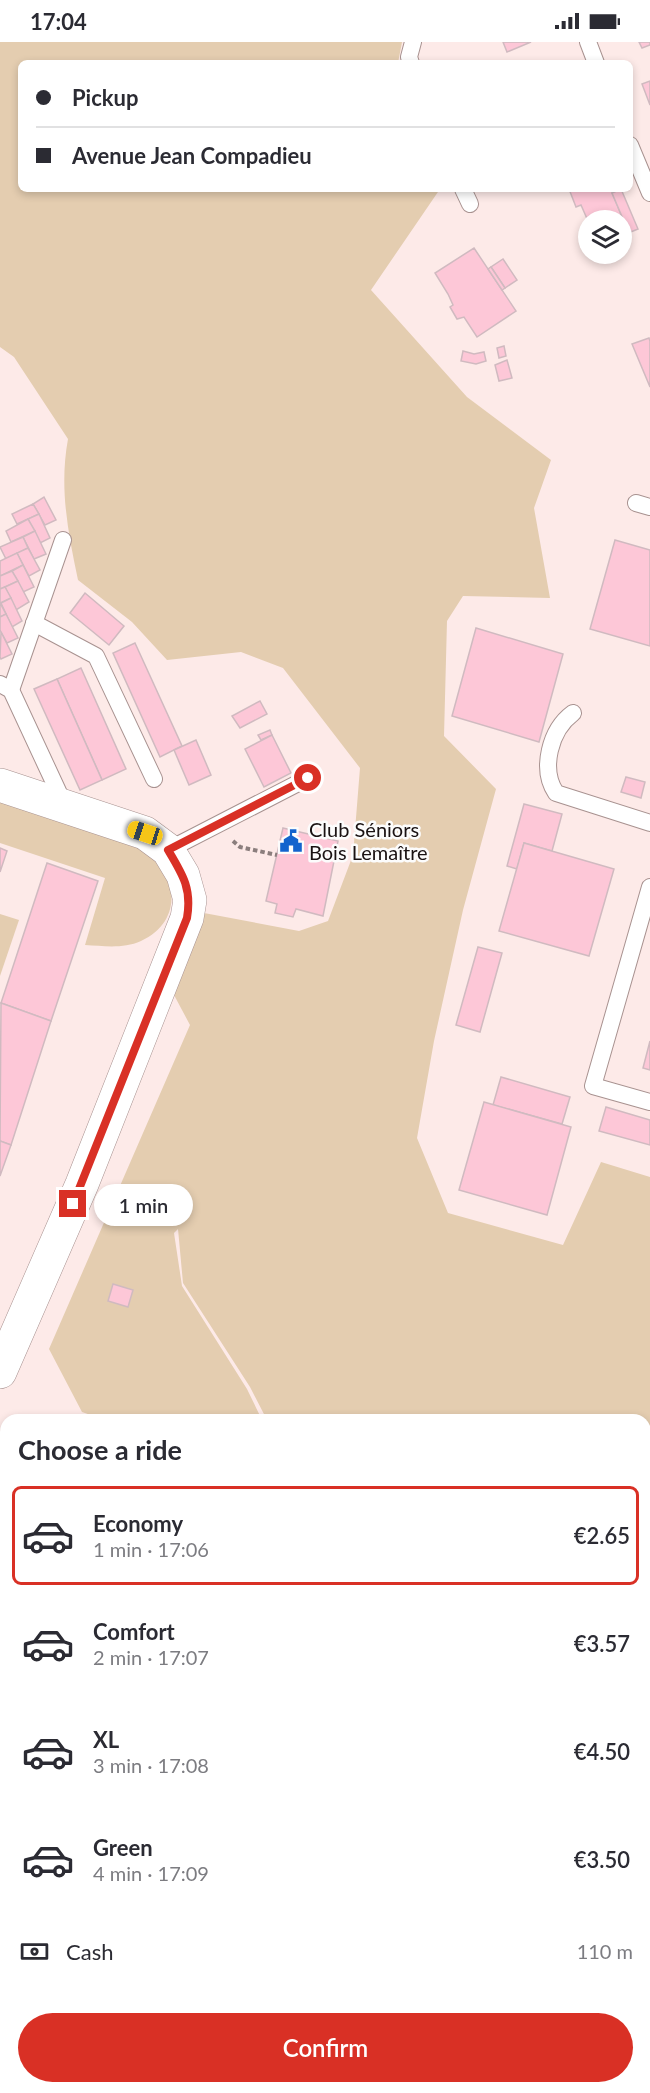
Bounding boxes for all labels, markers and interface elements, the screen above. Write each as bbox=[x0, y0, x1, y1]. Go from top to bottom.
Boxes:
text: 17:04 bbox=[30, 8, 87, 35]
text: Pickup bbox=[72, 84, 138, 111]
text: Avenue Jean Compadieu bbox=[72, 142, 312, 169]
map controls bbox=[578, 210, 632, 264]
button: layers bbox=[578, 210, 632, 264]
route start bbox=[294, 764, 321, 791]
place label: Club Séniors Bois Lemaître bbox=[309, 817, 428, 864]
car bbox=[125, 819, 165, 847]
public building icon: Club Séniors Bois Lemaître bbox=[278, 828, 304, 854]
callout: 1 min bbox=[94, 1183, 193, 1225]
route end bbox=[59, 1190, 86, 1217]
text: 1 min bbox=[119, 1193, 168, 1217]
text: Choose a ride bbox=[18, 1433, 182, 1466]
icon: car bbox=[21, 1509, 75, 1563]
text: Economy bbox=[93, 1510, 183, 1537]
text: €2.65 bbox=[574, 1522, 630, 1549]
text: 1 min · 17:06 bbox=[93, 1537, 209, 1561]
icon: car bbox=[21, 1617, 75, 1671]
text: Comfort bbox=[93, 1618, 175, 1645]
text: €3.57 bbox=[574, 1630, 630, 1657]
text: 2 min · 17:07 bbox=[93, 1645, 209, 1669]
icon: car bbox=[21, 1725, 75, 1779]
text: XL bbox=[93, 1726, 119, 1753]
text: €4.50 bbox=[574, 1738, 630, 1765]
text: 3 min · 17:08 bbox=[93, 1753, 209, 1777]
icon: car bbox=[21, 1833, 75, 1887]
text: Green bbox=[93, 1834, 153, 1861]
text: €3.50 bbox=[574, 1846, 630, 1873]
text: 4 min · 17:09 bbox=[93, 1861, 209, 1885]
icon: cash bbox=[18, 1935, 51, 1968]
text: Cash bbox=[66, 1938, 113, 1965]
text: 110 m bbox=[577, 1939, 633, 1963]
button: Confirm bbox=[18, 2013, 633, 2082]

